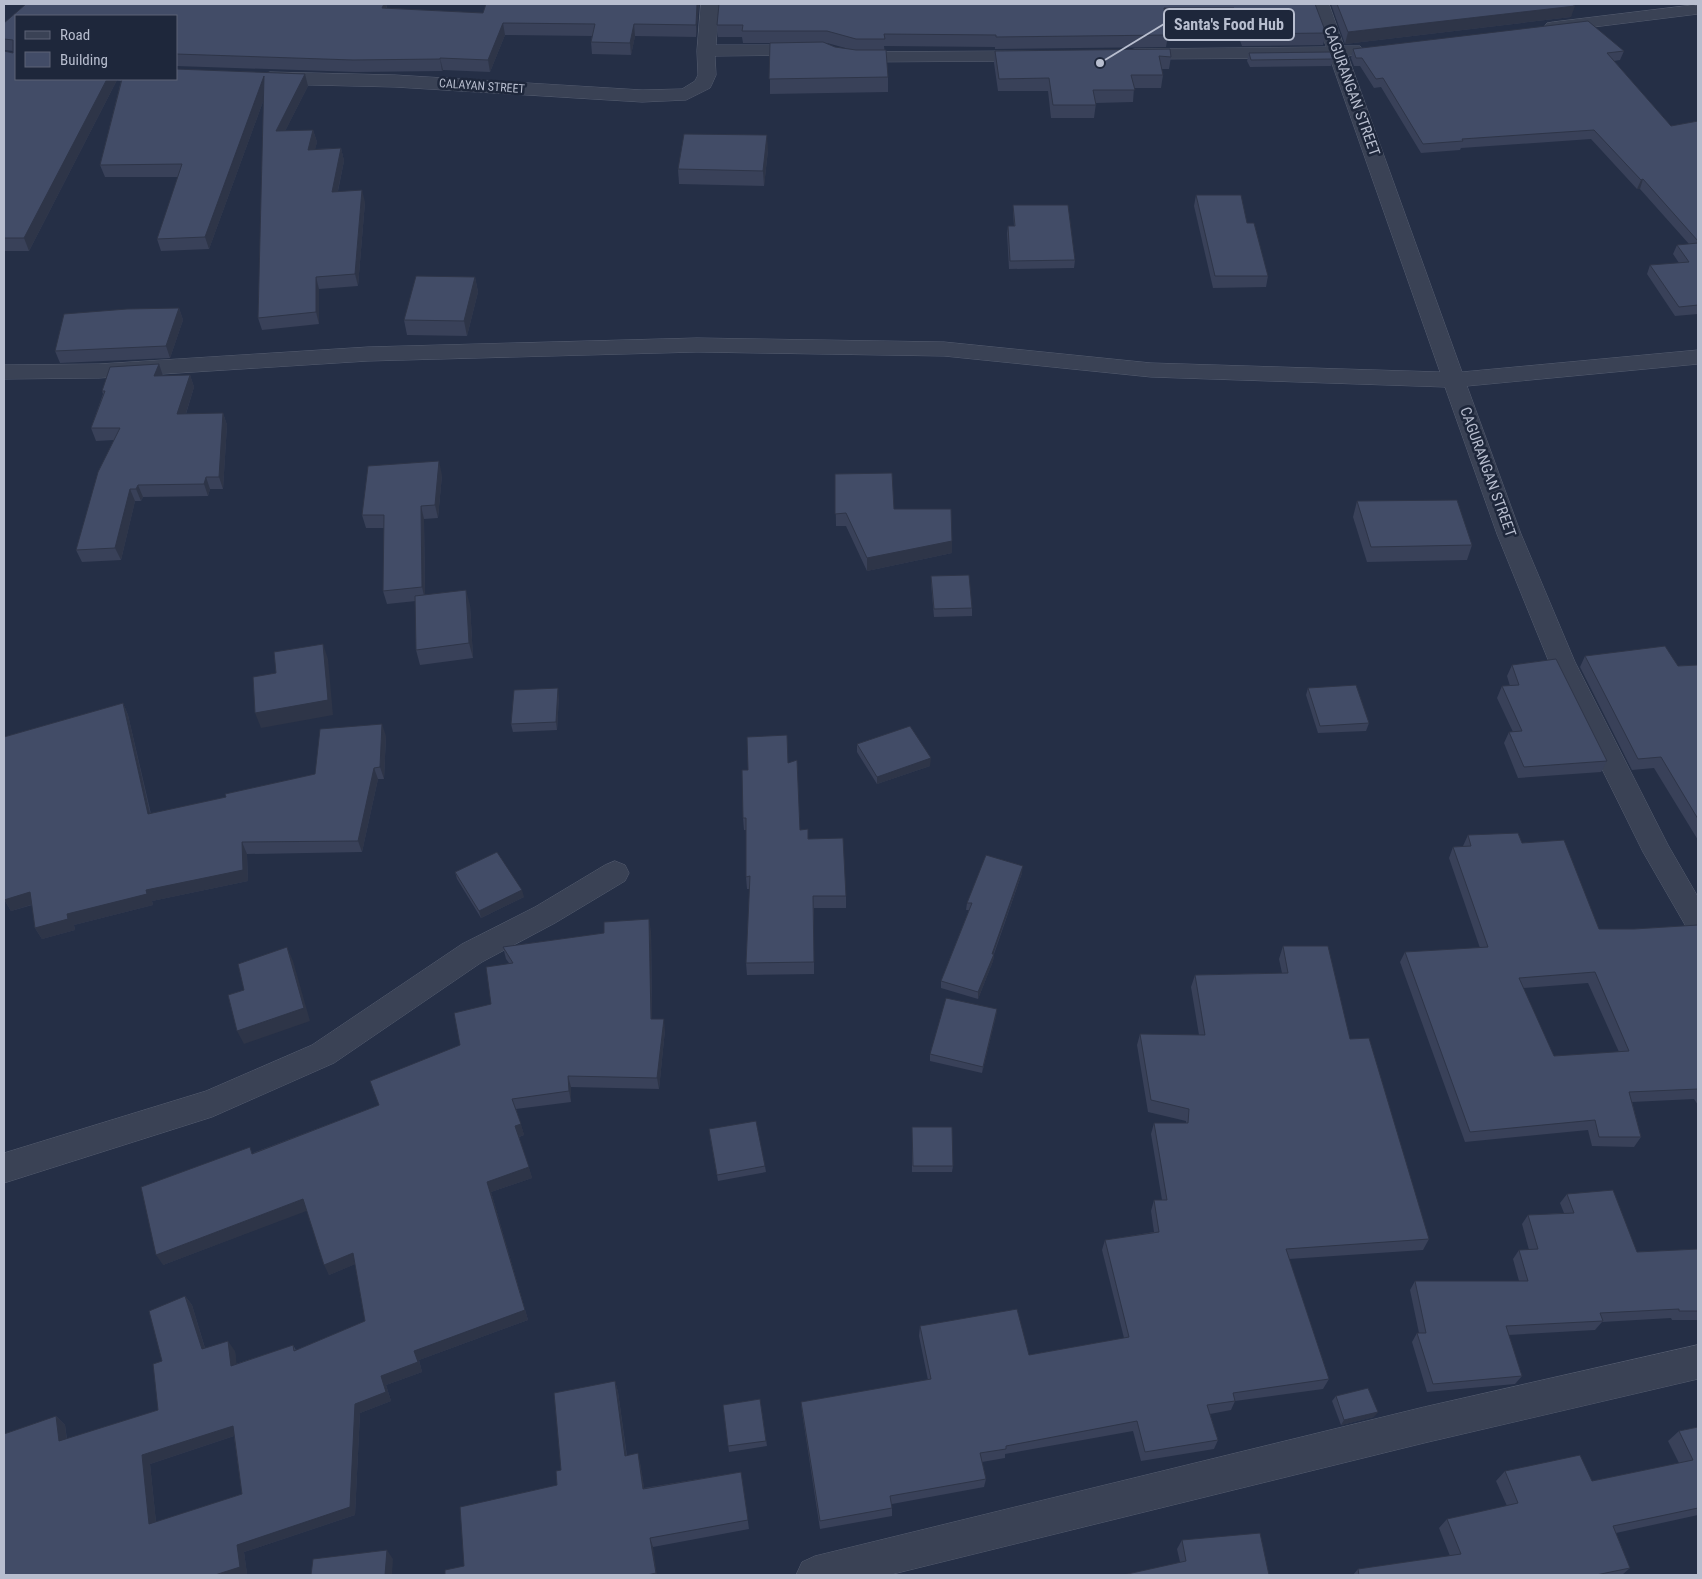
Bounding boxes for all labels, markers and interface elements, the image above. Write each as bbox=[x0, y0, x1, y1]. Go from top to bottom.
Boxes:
callout: Santa's Food Hub bbox=[1164, 9, 1294, 40]
legend bbox=[15, 15, 178, 80]
text: Santa's Food Hub bbox=[1174, 15, 1284, 34]
street label: CAGURANGAN STREET bbox=[1320, 24, 1384, 159]
text: Road bbox=[60, 26, 90, 44]
text: Building bbox=[60, 51, 108, 69]
street label: CALAYAN STREET bbox=[439, 76, 525, 96]
street label: CAGURANGAN STREET bbox=[1456, 405, 1520, 540]

